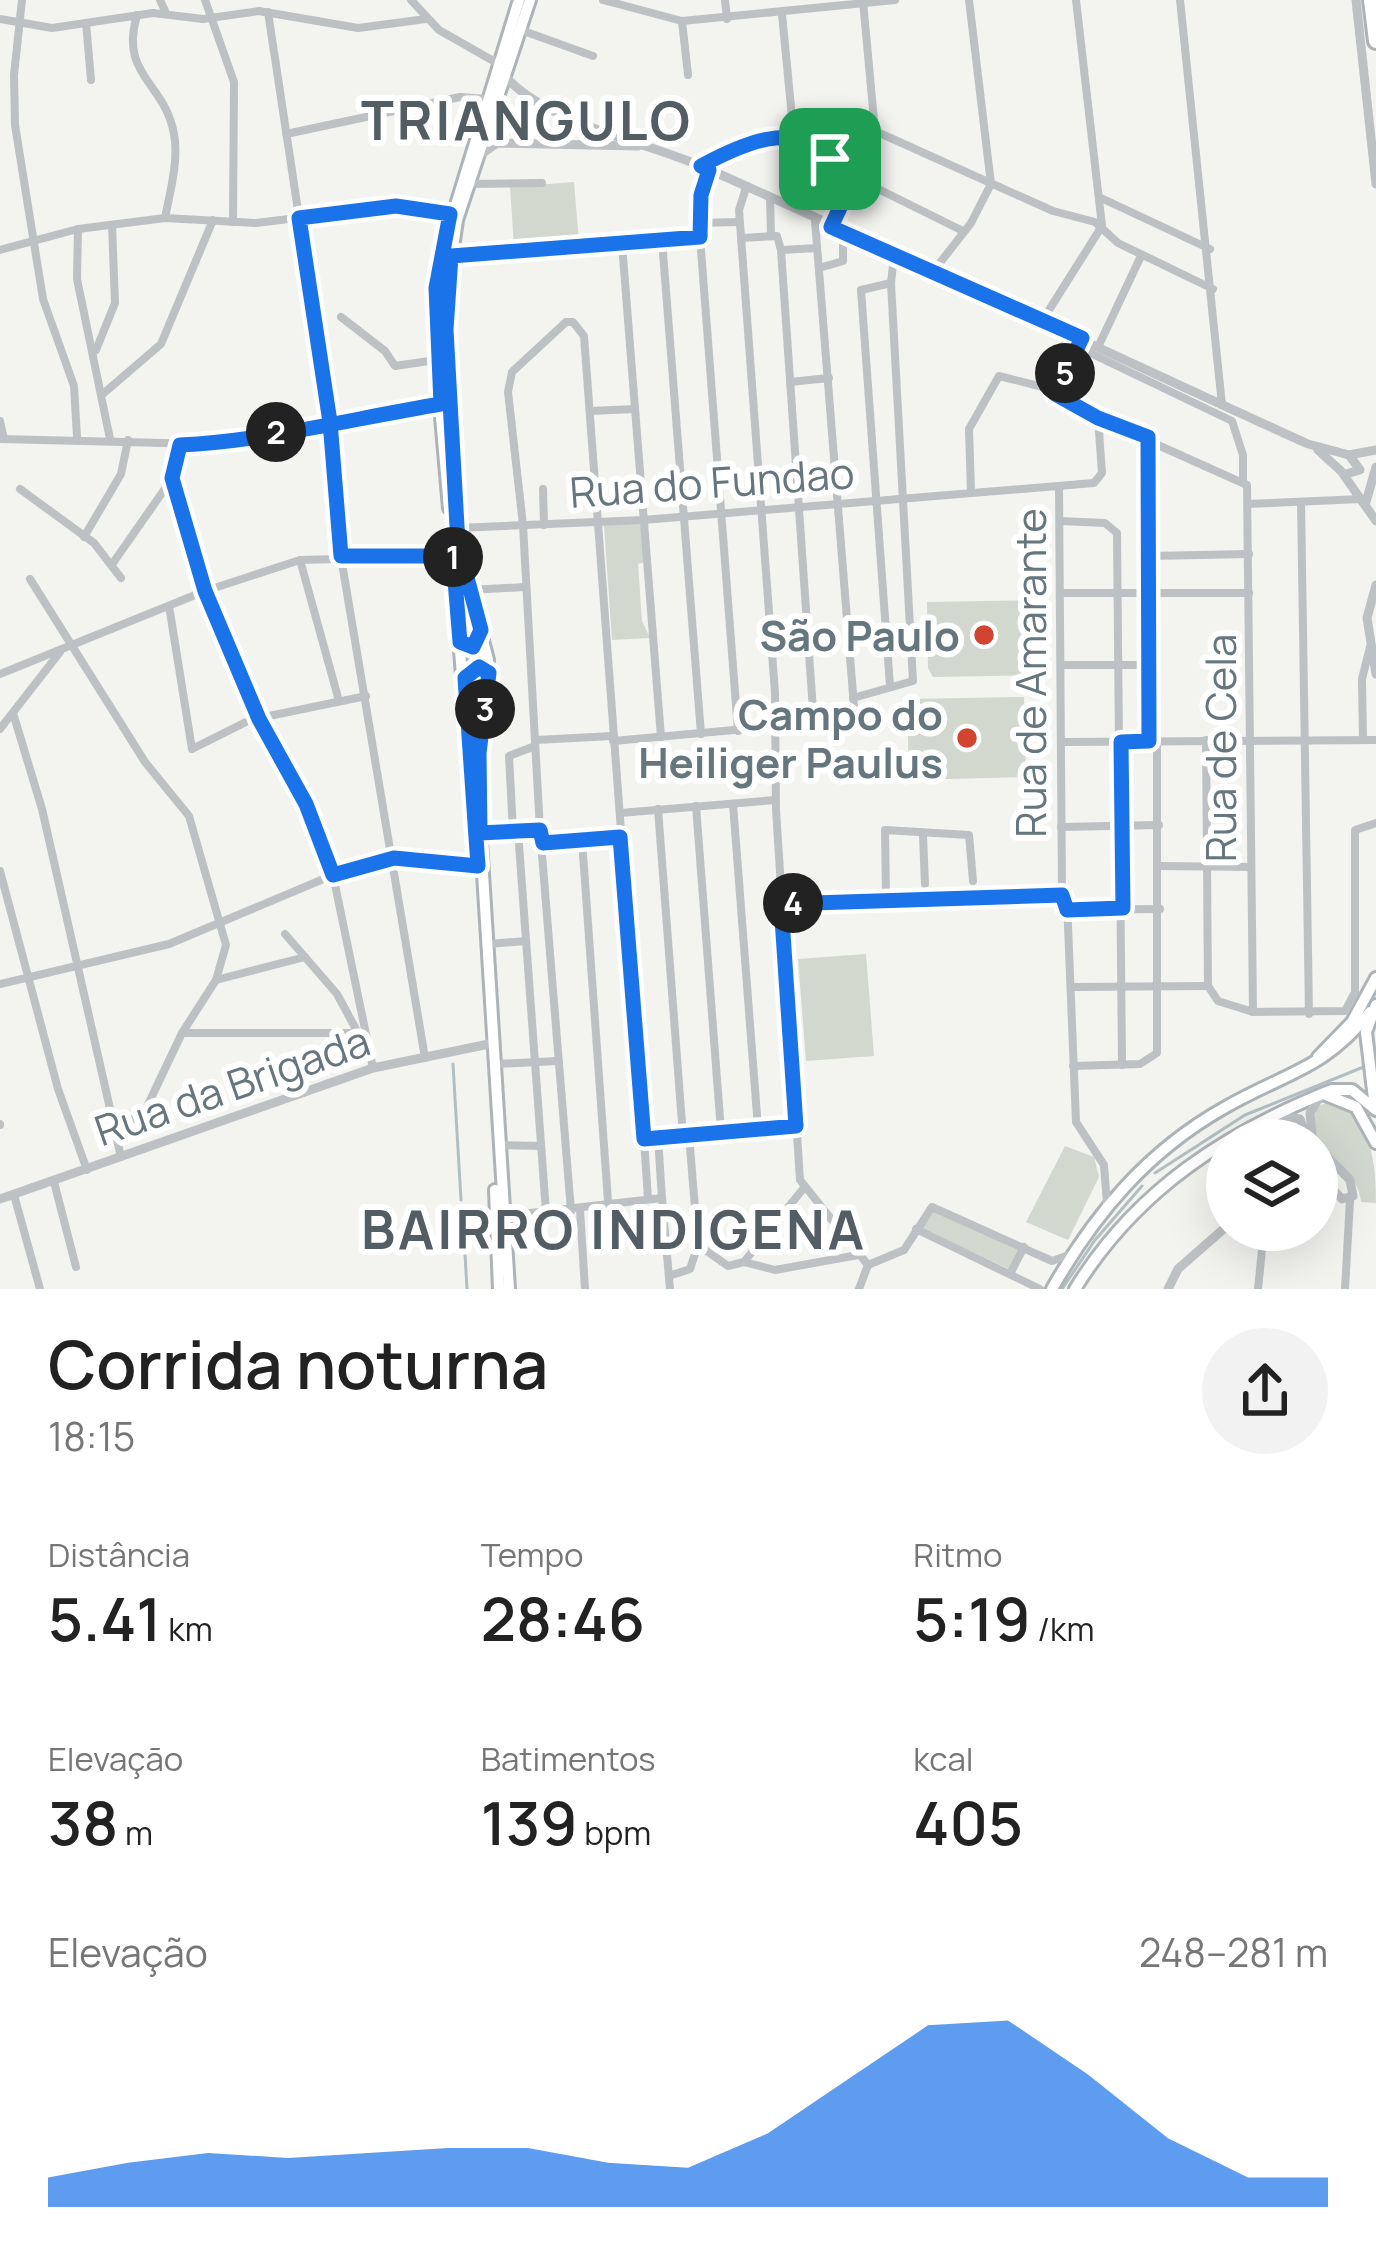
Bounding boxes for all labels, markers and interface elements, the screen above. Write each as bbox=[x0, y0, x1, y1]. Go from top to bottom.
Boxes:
district label: TRIANGULO bbox=[361, 82, 693, 156]
pin bbox=[779, 108, 881, 210]
icon: arrive bbox=[797, 126, 863, 192]
pin: 5 bbox=[1035, 343, 1095, 403]
text: 5 bbox=[1055, 350, 1075, 395]
pin: 2 bbox=[246, 402, 306, 462]
text: 2 bbox=[266, 409, 286, 454]
street label: Rua do Fundao bbox=[568, 443, 856, 521]
street label: Rua de Amarante bbox=[1001, 508, 1059, 838]
pin: 1 bbox=[423, 527, 483, 587]
text: 1 bbox=[446, 534, 460, 579]
place label: São Paulo bbox=[759, 606, 960, 664]
marker: São Paulo bbox=[971, 622, 997, 648]
street label: Rua de Cela bbox=[1191, 634, 1249, 862]
pin: 3 bbox=[455, 679, 515, 739]
place label: Campo do Heiliger Paulus bbox=[638, 685, 943, 791]
text: 3 bbox=[475, 686, 495, 731]
marker: Campo do Heiliger Paulus bbox=[954, 725, 980, 751]
pin: 4 bbox=[763, 873, 823, 933]
text: 4 bbox=[783, 880, 803, 925]
street label: Rua da Brigada bbox=[87, 1011, 377, 1159]
map controls bbox=[1206, 1119, 1338, 1251]
button: layers bbox=[1206, 1119, 1338, 1251]
district label: BAIRRO INDIGENA bbox=[361, 1191, 867, 1265]
text: Corrida noturna bbox=[48, 1319, 548, 1409]
button: share bbox=[1202, 1328, 1328, 1454]
text: 18:15 bbox=[48, 1409, 135, 1463]
text: Distância bbox=[48, 1532, 190, 1577]
text: Tempo bbox=[481, 1532, 584, 1577]
text: Ritmo bbox=[913, 1532, 1002, 1577]
text: 5.41 bbox=[48, 1577, 162, 1659]
text: 28:46 bbox=[481, 1577, 645, 1659]
text: 5:19 bbox=[913, 1577, 1031, 1659]
text: km bbox=[162, 1606, 213, 1651]
text: /km bbox=[1031, 1606, 1094, 1651]
text: Elevação bbox=[48, 1736, 183, 1781]
text: Batimentos bbox=[481, 1736, 656, 1781]
text: kcal bbox=[913, 1736, 974, 1781]
text: 38 bbox=[48, 1781, 118, 1863]
text: 139 bbox=[481, 1781, 578, 1863]
text: 405 bbox=[913, 1781, 1023, 1863]
text: m bbox=[118, 1810, 153, 1855]
text: bpm bbox=[578, 1810, 651, 1855]
text: Elevação bbox=[48, 1925, 208, 1979]
text: 248–281 m bbox=[1139, 1925, 1328, 1979]

